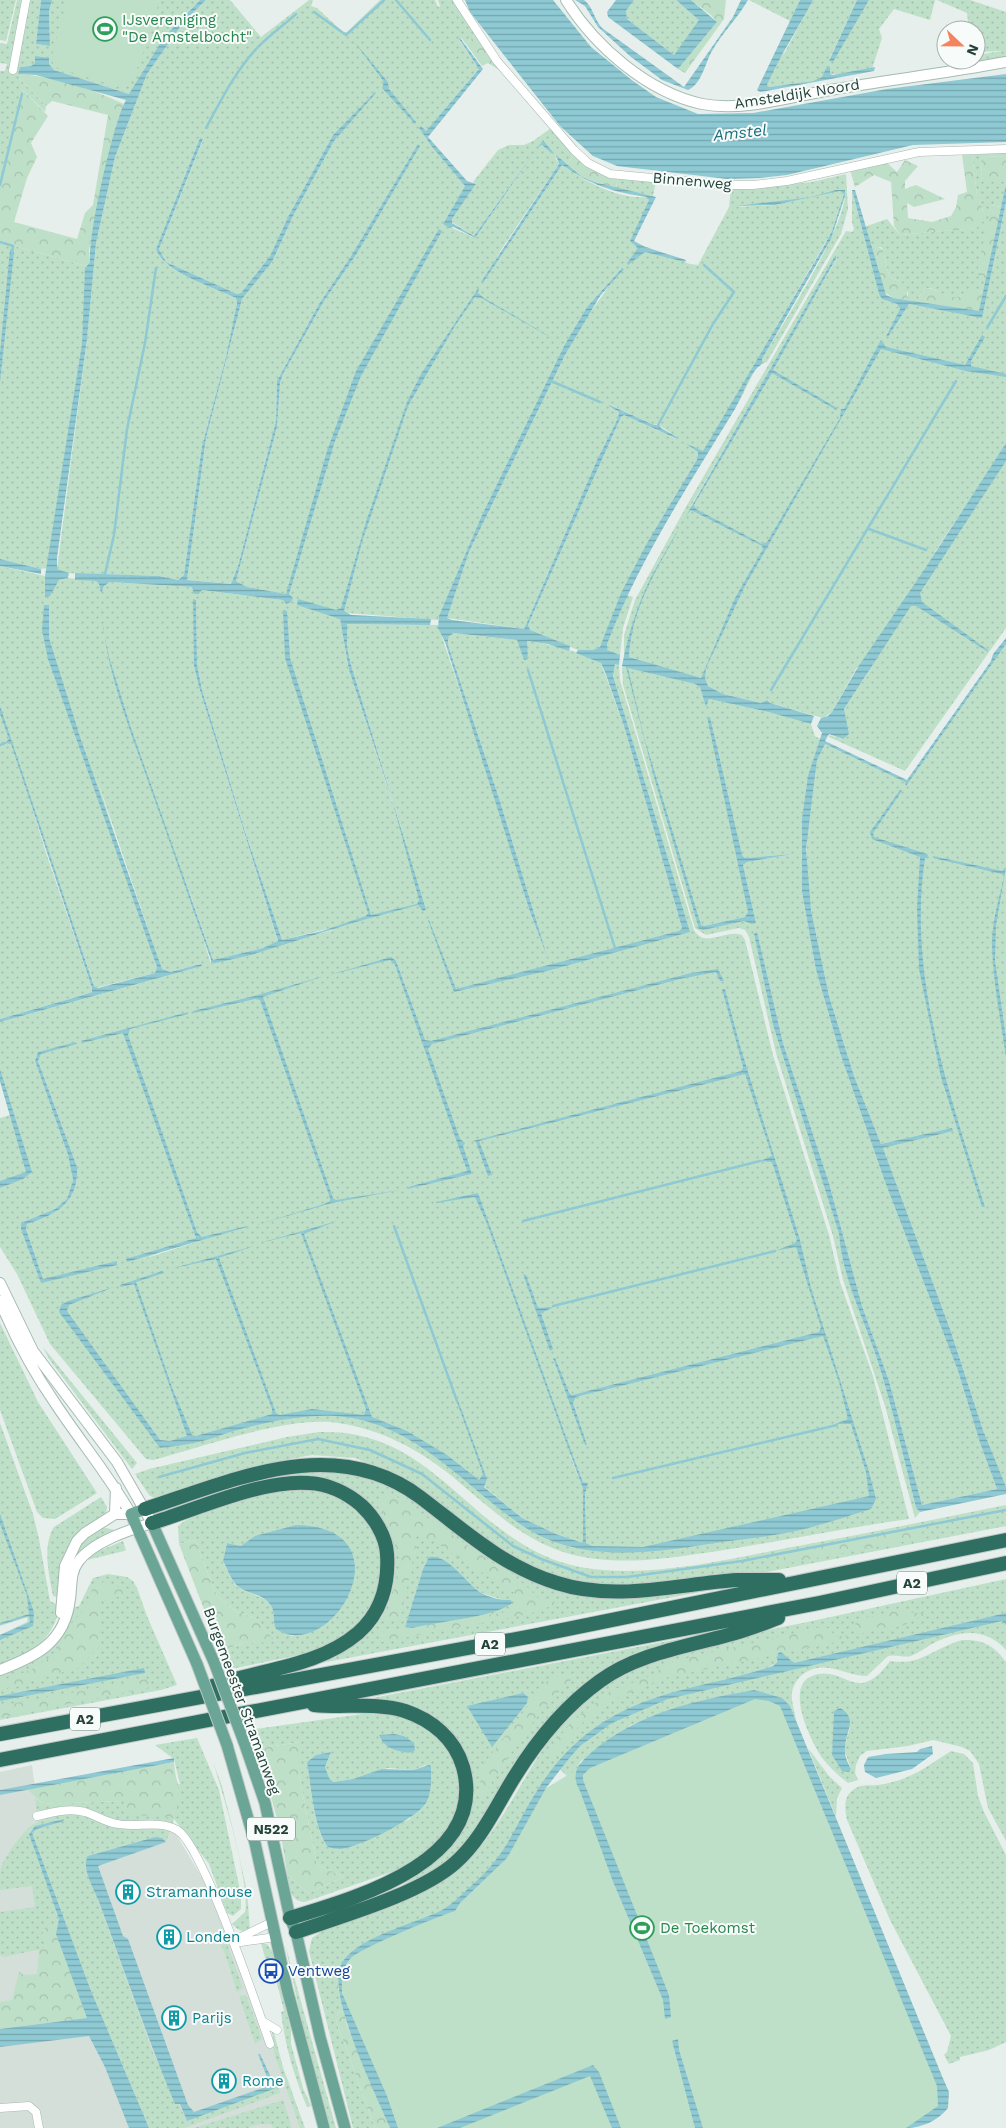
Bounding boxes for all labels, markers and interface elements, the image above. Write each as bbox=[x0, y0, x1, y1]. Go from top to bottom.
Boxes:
place label: IJsvereniging "De Amstelbocht" bbox=[122, 11, 252, 46]
sports icon: IJsvereniging "De Amstelbocht" bbox=[92, 16, 118, 42]
north arrow bbox=[936, 20, 986, 70]
text: N bbox=[964, 42, 982, 58]
street label: Amsteldijk Noord bbox=[733, 75, 861, 113]
water label: Amstel bbox=[711, 120, 768, 145]
street label: Binnenweg bbox=[652, 169, 732, 193]
road number: A2 bbox=[897, 1572, 927, 1595]
street label: Burgemeester Stramanweg bbox=[200, 1605, 284, 1797]
road number: A2 bbox=[475, 1632, 505, 1656]
road number: A2 bbox=[70, 1708, 100, 1730]
road number: N522 bbox=[247, 1818, 295, 1840]
building icon: Stramanhouse bbox=[115, 1879, 141, 1905]
place label: Stramanhouse bbox=[146, 1883, 252, 1901]
sports icon: De Toekomst bbox=[629, 1915, 655, 1941]
place label: De Toekomst bbox=[660, 1919, 756, 1937]
building icon: Londen bbox=[156, 1924, 182, 1950]
place label: Londen bbox=[186, 1928, 240, 1946]
bus stop icon: Ventweg bbox=[258, 1958, 284, 1984]
place label: Ventweg bbox=[288, 1962, 350, 1980]
building icon: Parijs bbox=[161, 2005, 187, 2031]
place label: Parijs bbox=[192, 2009, 232, 2027]
building icon: Rome bbox=[211, 2068, 237, 2094]
place label: Rome bbox=[242, 2072, 284, 2090]

